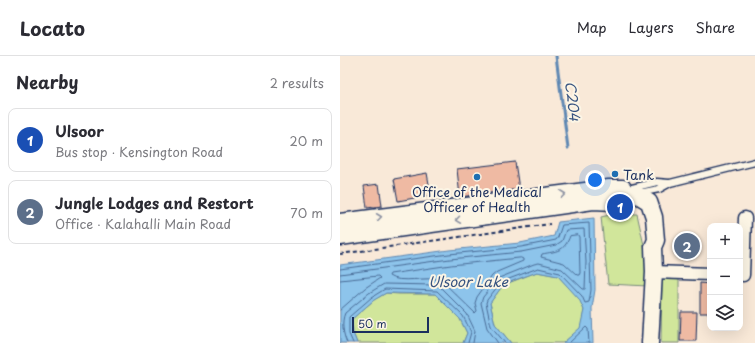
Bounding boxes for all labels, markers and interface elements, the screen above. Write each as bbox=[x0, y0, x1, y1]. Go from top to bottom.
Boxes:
text: Locato bbox=[20, 14, 85, 42]
text: Map bbox=[577, 17, 607, 38]
text: Layers bbox=[629, 17, 674, 38]
text: Share bbox=[696, 17, 735, 38]
text: Nearby bbox=[16, 69, 78, 95]
text: 2 results bbox=[270, 73, 324, 92]
water label: C204 bbox=[560, 80, 586, 123]
text: Ulsoor bbox=[55, 119, 104, 142]
text: 1 bbox=[27, 131, 33, 150]
text: 20 m bbox=[289, 131, 323, 150]
text: Bus stop · Kensington Road bbox=[55, 142, 223, 161]
place label: Tank bbox=[623, 165, 654, 184]
marker: Tank bbox=[610, 169, 620, 179]
your location bbox=[585, 170, 605, 190]
marker: Office of the Medical Officer of Health bbox=[472, 172, 482, 182]
place label: Office of the Medical Officer of Health bbox=[412, 182, 542, 216]
one-way arrow bbox=[560, 190, 566, 199]
text: Jungle Lodges and Restort bbox=[55, 191, 254, 214]
pin: 1 bbox=[607, 192, 633, 222]
text: 2 bbox=[25, 203, 35, 222]
text: 70 m bbox=[290, 203, 323, 222]
one-way arrow bbox=[376, 213, 382, 222]
text: Office · Kalahalli Main Road bbox=[55, 214, 231, 233]
one-way arrow bbox=[455, 215, 461, 224]
map controls bbox=[707, 223, 743, 331]
button: + bbox=[707, 223, 743, 259]
pin: 2 bbox=[674, 231, 700, 261]
button: − bbox=[707, 259, 743, 295]
water label: Ulsoor Lake bbox=[428, 271, 509, 292]
button: layers bbox=[707, 295, 743, 331]
scale bar bbox=[352, 315, 429, 334]
text: 50 m bbox=[358, 315, 387, 332]

